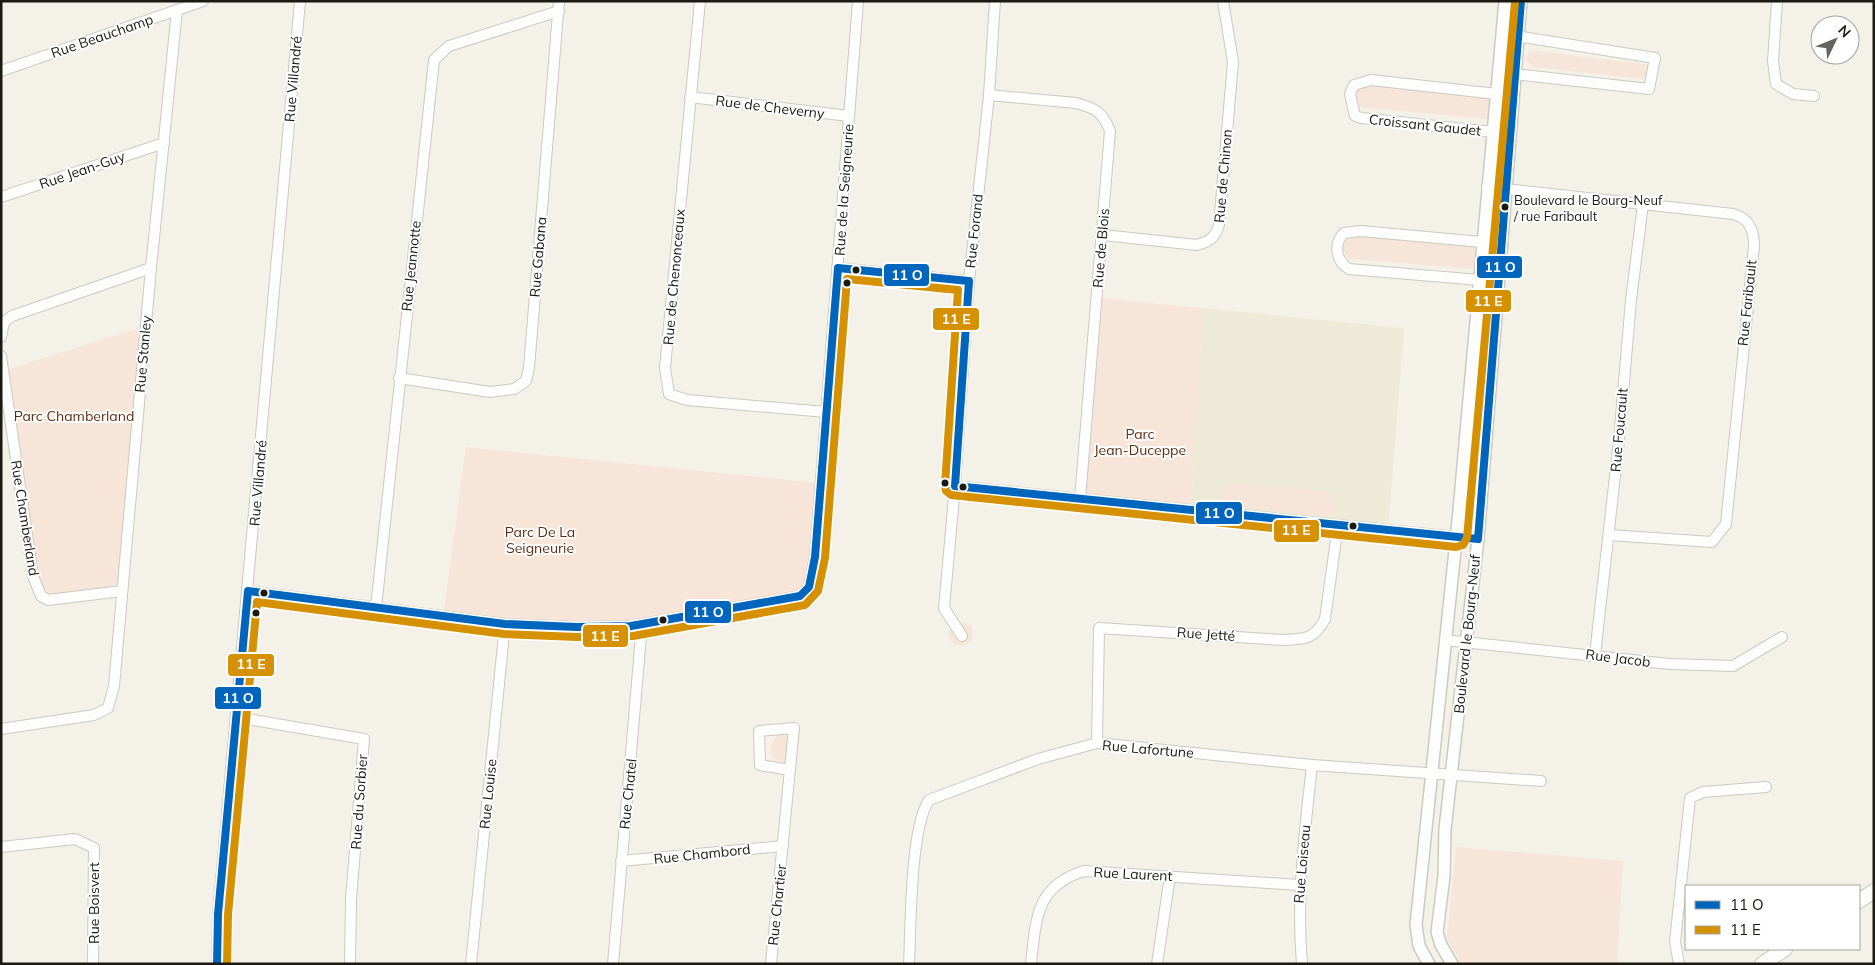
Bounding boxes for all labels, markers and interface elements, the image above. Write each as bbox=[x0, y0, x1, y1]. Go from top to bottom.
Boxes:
street label: Rue Beauchamp bbox=[49, 10, 155, 62]
north arrow bbox=[1810, 15, 1860, 65]
text: N bbox=[1834, 21, 1855, 41]
street label: Rue Villandré bbox=[280, 35, 306, 123]
street label: Rue de Cheverny bbox=[715, 91, 826, 123]
street label: Croissant Gaudet bbox=[1368, 110, 1482, 140]
street label: Rue de la Seigneurie bbox=[830, 123, 858, 257]
street label: Rue de Chinon bbox=[1210, 128, 1236, 224]
street label: Rue Jean-Guy bbox=[37, 147, 128, 193]
place label: Boulevard le Bourg-Neuf / rue Faribault bbox=[1513, 192, 1663, 224]
street label: Rue Forand bbox=[961, 193, 987, 269]
marker: Boulevard le Bourg-Neuf / rue Faribault bbox=[1500, 202, 1510, 212]
street label: Rue de Blois bbox=[1089, 207, 1113, 289]
street label: Rue de Chenonceaux bbox=[659, 208, 689, 346]
street label: Rue Gabana bbox=[526, 216, 550, 298]
street label: Rue Jeannotte bbox=[397, 220, 425, 312]
line badge: 11 O bbox=[1476, 255, 1523, 279]
text: 11 O bbox=[1484, 258, 1516, 276]
street label: Rue Faribault bbox=[1734, 259, 1760, 347]
line badge: 11 O bbox=[883, 263, 930, 287]
unlabelled marker bbox=[851, 265, 861, 275]
text: 11 O bbox=[891, 266, 923, 284]
unlabelled marker bbox=[842, 278, 852, 288]
line badge: 11 E bbox=[1465, 289, 1512, 313]
text: 11 E bbox=[1474, 292, 1502, 310]
line badge: 11 E bbox=[932, 307, 980, 331]
text: 11 E bbox=[942, 310, 970, 328]
street label: Rue Stanley bbox=[131, 314, 155, 393]
street label: Rue Foucault bbox=[1606, 387, 1632, 473]
park label: Parc Chamberland bbox=[14, 407, 134, 425]
park label: Parc Jean-Duceppe bbox=[1094, 425, 1186, 459]
street label: Rue Villandré bbox=[245, 439, 271, 527]
street label: Rue Chamberland bbox=[7, 459, 43, 577]
unlabelled marker bbox=[940, 478, 950, 488]
unlabelled marker bbox=[958, 482, 968, 492]
line badge: 11 O bbox=[1195, 501, 1243, 525]
text: 11 O bbox=[1203, 504, 1235, 522]
line badge: 11 E bbox=[1273, 519, 1320, 543]
text: 11 E bbox=[1282, 521, 1310, 539]
unlabelled marker bbox=[1348, 521, 1358, 531]
park label: Parc De La Seigneurie bbox=[505, 523, 575, 557]
street label: Boulevard le Bourg-Neuf bbox=[1450, 553, 1484, 714]
unlabelled marker bbox=[259, 588, 269, 598]
line badge: 11 O bbox=[684, 600, 732, 624]
text: 11 O bbox=[692, 603, 724, 621]
unlabelled marker bbox=[251, 608, 261, 618]
unlabelled marker bbox=[658, 615, 668, 625]
street label: Rue Jetté bbox=[1176, 623, 1236, 645]
line badge: 11 E bbox=[582, 624, 629, 648]
text: 11 E bbox=[591, 627, 619, 645]
street label: Rue Jacob bbox=[1585, 645, 1651, 671]
line badge: 11 E bbox=[227, 653, 275, 677]
text: 11 E bbox=[237, 655, 265, 673]
line badge: 11 O bbox=[214, 686, 262, 710]
text: 11 O bbox=[222, 689, 254, 707]
street label: Rue Lafortune bbox=[1101, 736, 1195, 762]
street label: Rue du Sorbier bbox=[347, 753, 371, 850]
street label: Rue Louise bbox=[475, 758, 501, 830]
street label: Rue Chatel bbox=[615, 758, 641, 830]
street label: Rue Loiseau bbox=[1290, 824, 1314, 904]
street label: Rue Chambord bbox=[653, 840, 751, 868]
street label: Rue Boisvert bbox=[85, 862, 103, 944]
street label: Rue Chartier bbox=[764, 863, 790, 947]
street label: Rue Laurent bbox=[1093, 863, 1173, 885]
legend bbox=[1685, 885, 1860, 950]
text: 11 O bbox=[1730, 895, 1764, 914]
text: 11 E bbox=[1730, 920, 1761, 939]

